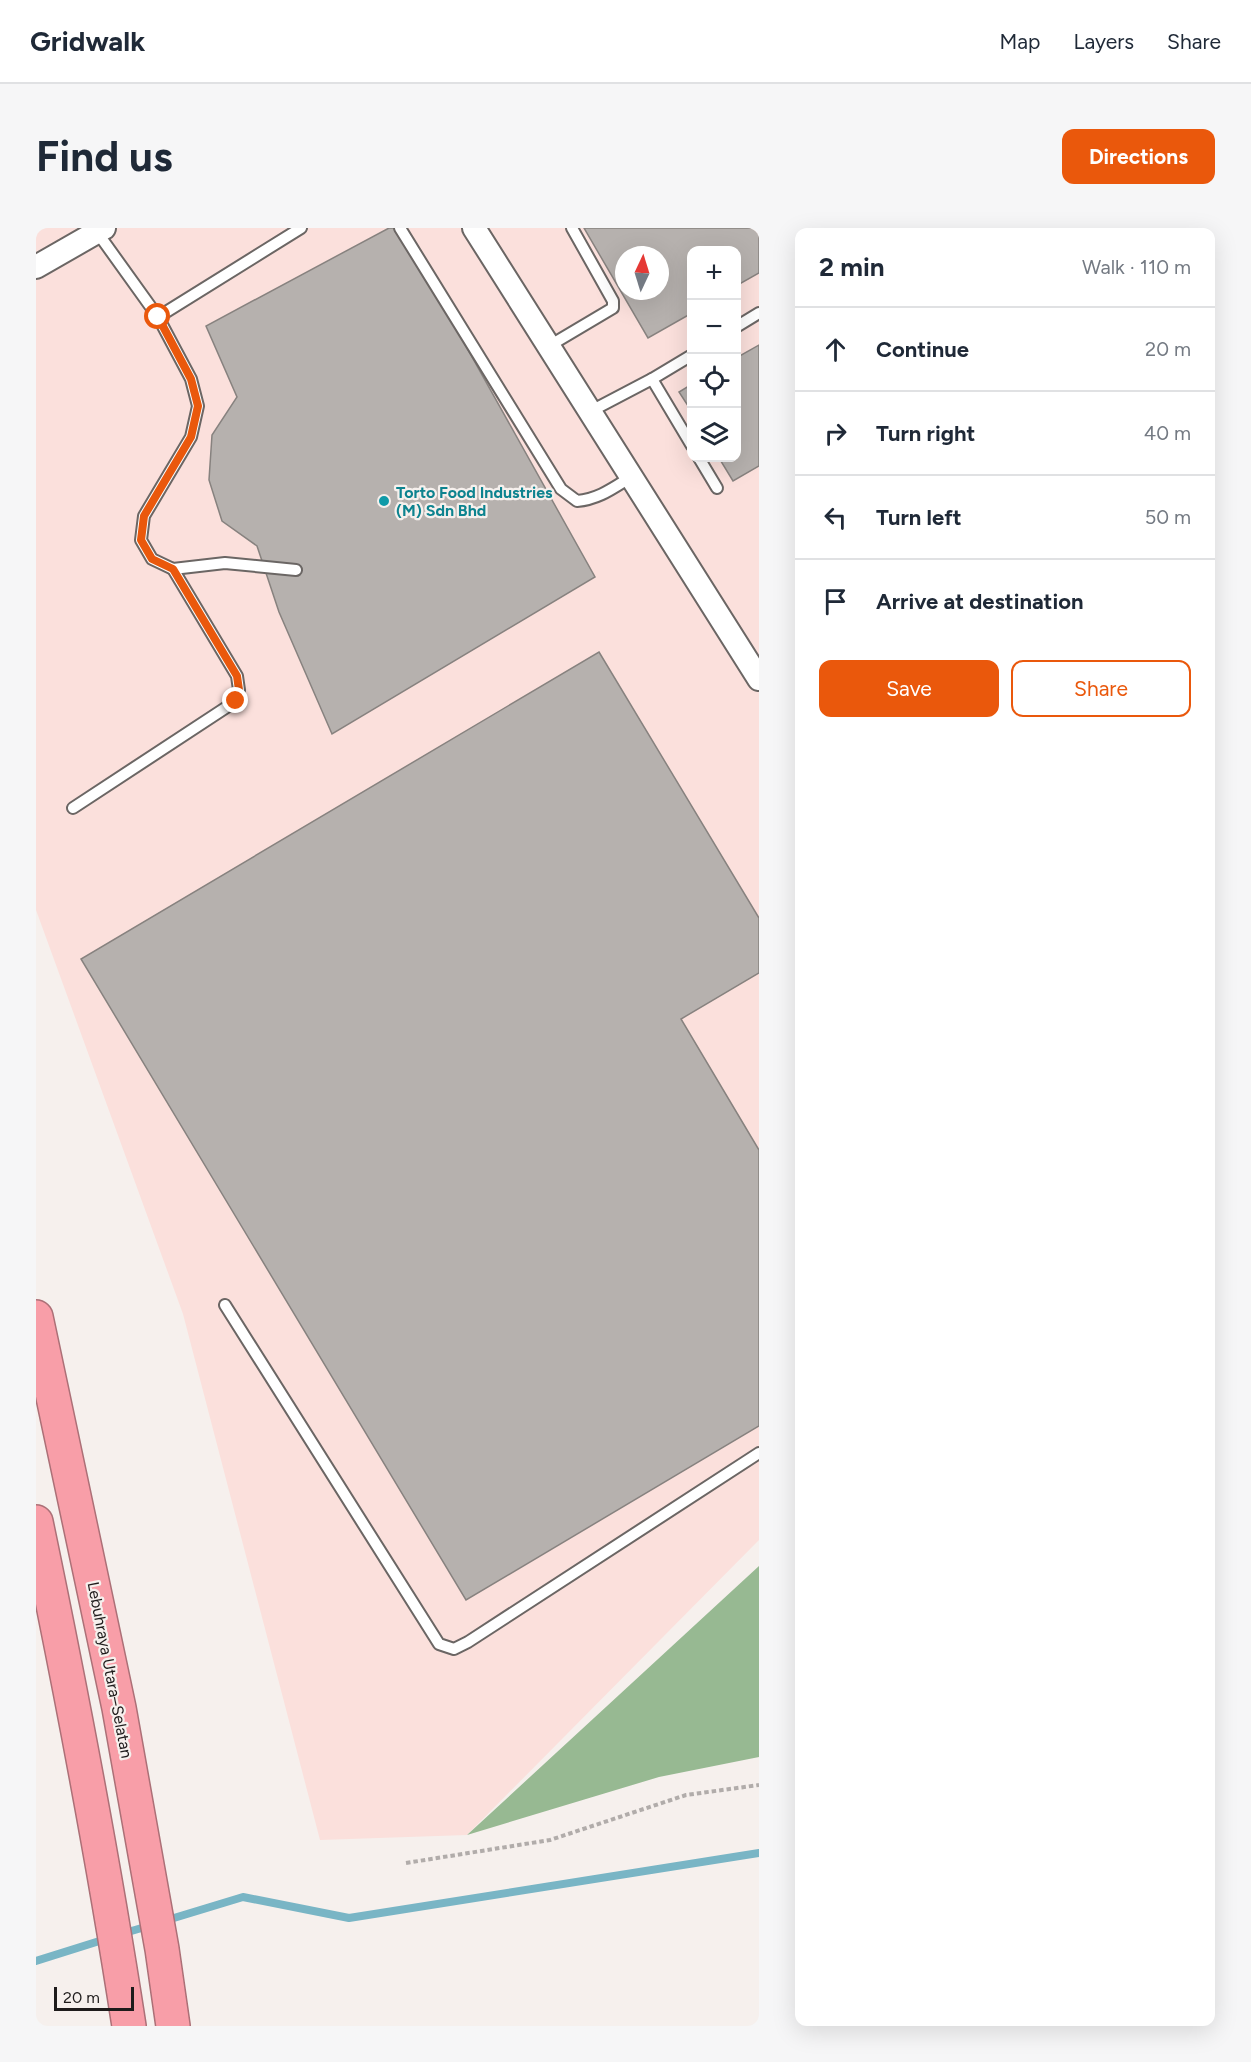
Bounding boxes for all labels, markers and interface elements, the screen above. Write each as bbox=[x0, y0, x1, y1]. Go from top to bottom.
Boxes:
text: Gridwalk bbox=[30, 24, 145, 58]
text: Map bbox=[1000, 29, 1040, 54]
text: Layers bbox=[1073, 29, 1134, 54]
text: Share bbox=[1167, 29, 1221, 54]
button: Directions bbox=[1062, 129, 1215, 184]
text: Find us bbox=[36, 131, 173, 182]
north arrow bbox=[615, 246, 669, 300]
map controls bbox=[687, 246, 741, 462]
button: + bbox=[687, 246, 741, 300]
text: 2 min bbox=[819, 251, 885, 283]
text: Walk · 110 m bbox=[1082, 255, 1191, 279]
button: − bbox=[687, 300, 741, 354]
route start bbox=[144, 303, 170, 329]
icon: ahead bbox=[819, 333, 852, 366]
text: Continue bbox=[876, 336, 969, 363]
text: 20 m bbox=[1145, 337, 1191, 361]
button: locate bbox=[687, 354, 741, 408]
button: layers bbox=[687, 408, 741, 462]
icon: right bbox=[819, 417, 852, 450]
text: Turn right bbox=[876, 420, 975, 447]
text: 40 m bbox=[1144, 421, 1191, 445]
place label: Torto Food Industries (M) Sdn Bhd bbox=[396, 483, 553, 520]
marker: Torto Food Industries (M) Sdn Bhd bbox=[377, 494, 391, 508]
icon: left bbox=[819, 501, 852, 534]
text: Turn left bbox=[876, 504, 962, 531]
text: 50 m bbox=[1145, 505, 1191, 529]
icon: arrive bbox=[819, 585, 852, 618]
text: Arrive at destination bbox=[876, 588, 1084, 615]
button: Save bbox=[819, 660, 999, 717]
button: Share bbox=[1011, 660, 1191, 717]
route end bbox=[222, 687, 248, 713]
street label: Lebuhraya Utara–Selatan bbox=[84, 1580, 136, 1760]
scale bar bbox=[54, 1984, 134, 2012]
text: 20 m bbox=[63, 1988, 100, 2007]

